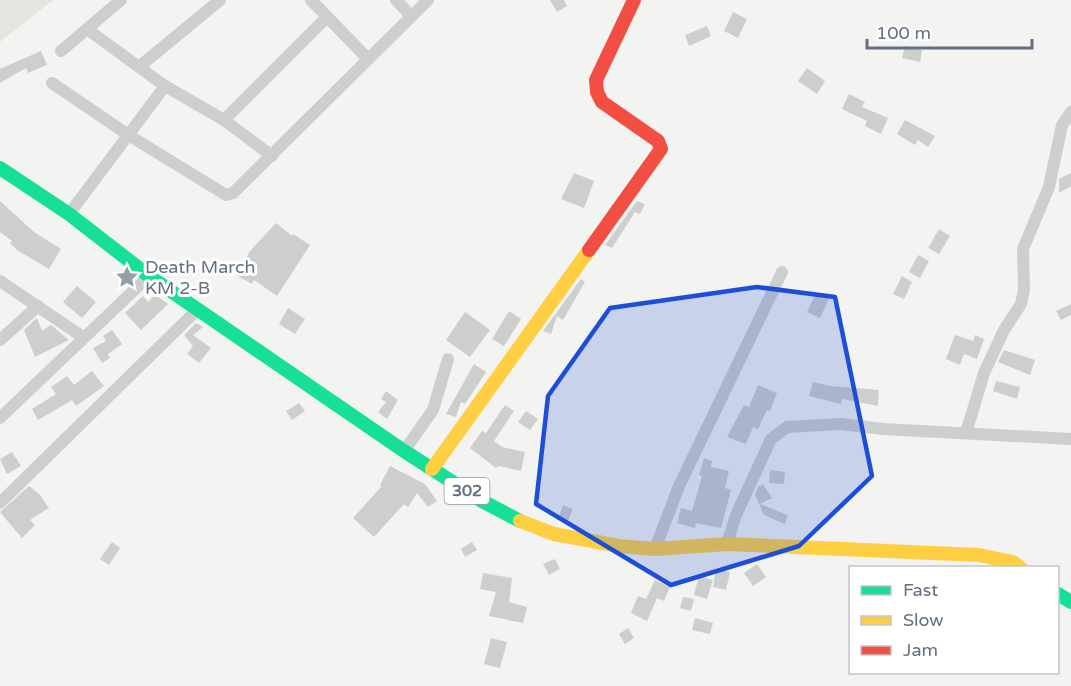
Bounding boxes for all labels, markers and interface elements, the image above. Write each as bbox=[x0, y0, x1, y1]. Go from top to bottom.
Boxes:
scale bar bbox=[867, 12, 1032, 50]
text: 100 m bbox=[876, 22, 931, 44]
place label: Death March KM 2-B bbox=[145, 256, 255, 299]
place icon: Death March KM 2-B bbox=[114, 264, 140, 290]
road number: 302 bbox=[444, 478, 490, 504]
legend bbox=[849, 566, 1059, 674]
text: Fast bbox=[903, 579, 938, 601]
text: Slow bbox=[903, 609, 944, 631]
text: Jam bbox=[903, 639, 938, 661]

